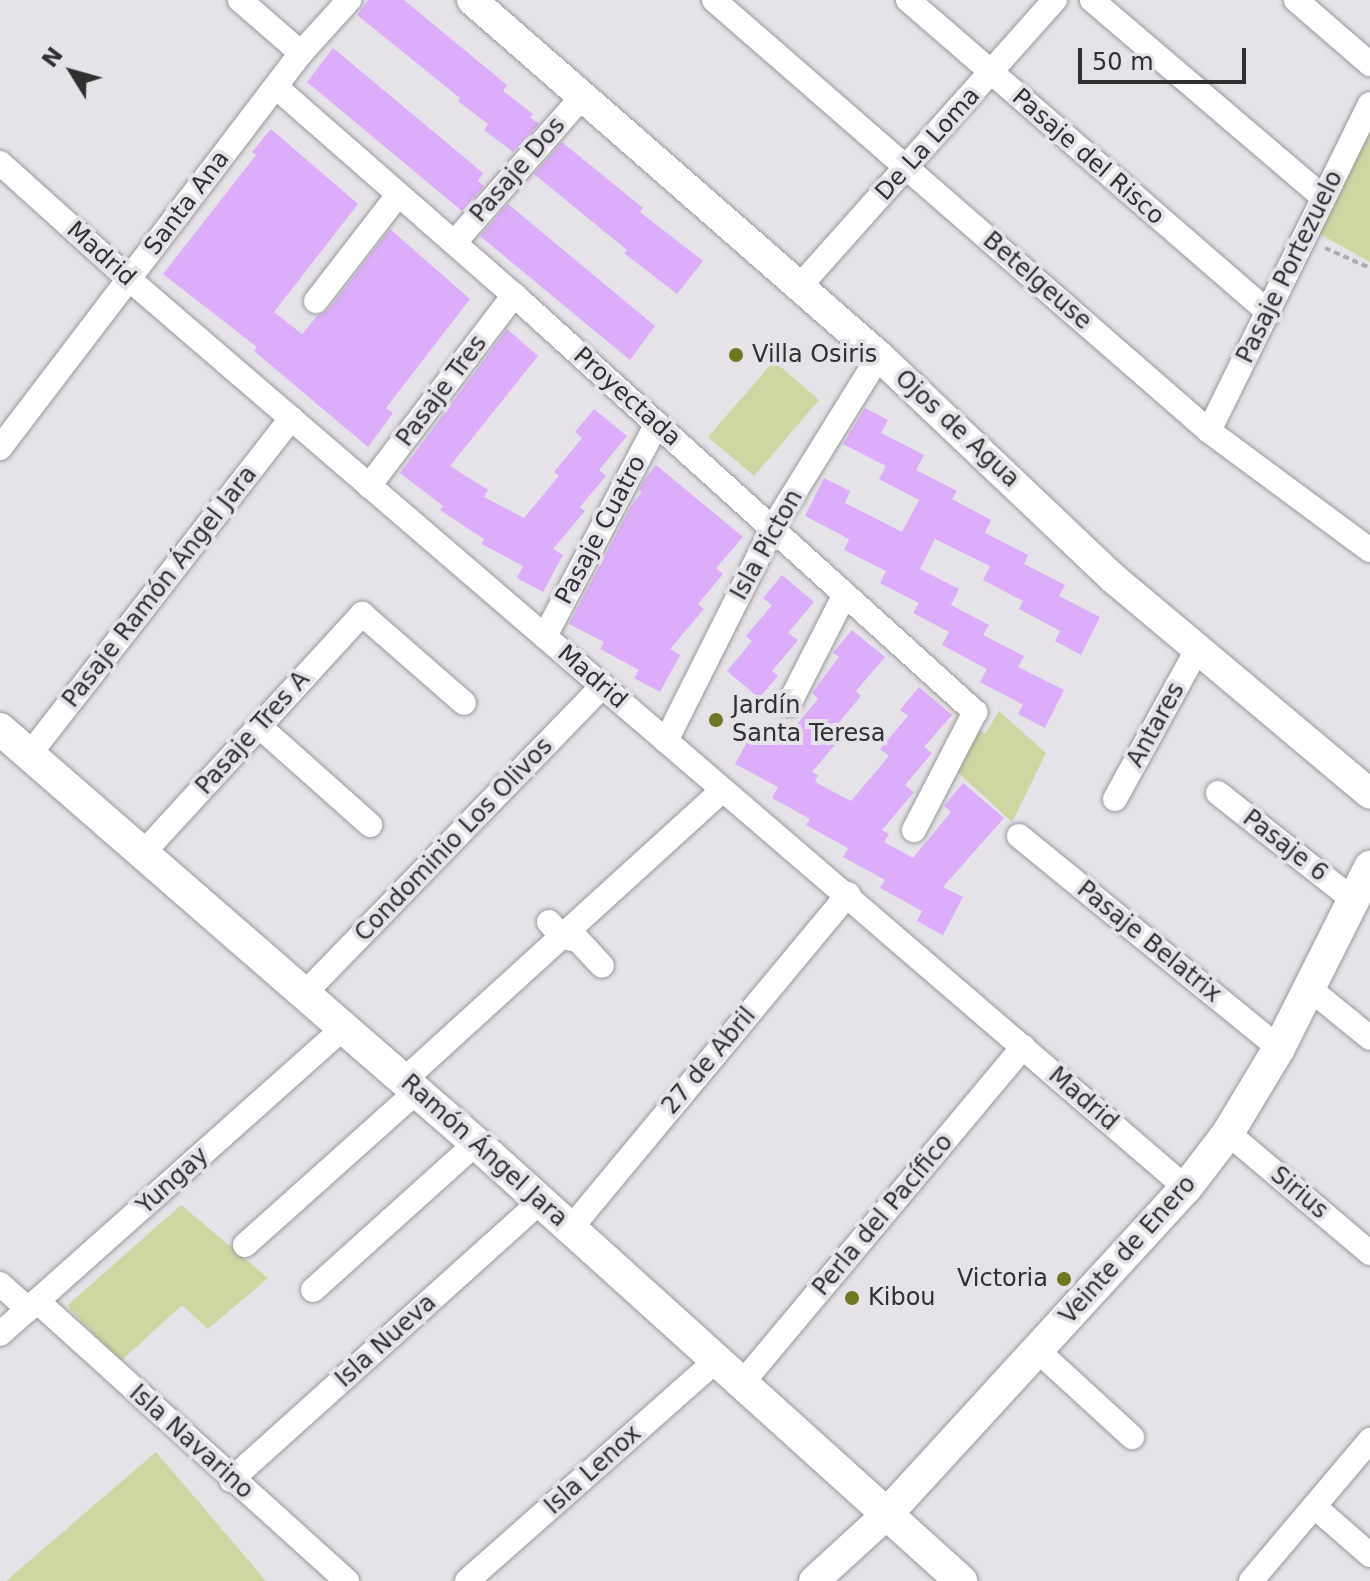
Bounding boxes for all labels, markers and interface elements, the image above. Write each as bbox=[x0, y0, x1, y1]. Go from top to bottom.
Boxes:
north arrow bbox=[32, 32, 112, 112]
scale bar bbox=[1082, 32, 1250, 82]
text: N bbox=[37, 42, 68, 72]
text: 50 m bbox=[1092, 48, 1154, 76]
street label: De La Loma bbox=[870, 81, 986, 207]
street label: Pasaje del Risco bbox=[1006, 83, 1170, 231]
street label: Pasaje Dos bbox=[464, 111, 572, 229]
street label: Santa Ana bbox=[138, 145, 236, 261]
street label: Pasaje Portezuelo bbox=[1231, 166, 1349, 368]
street label: Madrid bbox=[61, 216, 141, 292]
street label: Betelgeuse bbox=[977, 226, 1097, 336]
street label: Pasaje Tres bbox=[391, 330, 493, 452]
street label: Proyectada bbox=[567, 341, 687, 453]
place label: Villa Osiris bbox=[752, 341, 877, 369]
marker: Villa Osiris bbox=[727, 346, 745, 364]
street label: Ojos de Agua bbox=[889, 364, 1025, 494]
street label: Pasaje Cuatro bbox=[550, 451, 652, 609]
street label: Pasaje Ramón Ángel Jara bbox=[57, 461, 263, 713]
street label: Isla Picton bbox=[725, 485, 809, 605]
street label: Madrid bbox=[551, 639, 633, 715]
street label: Pasaje Tres A bbox=[190, 665, 316, 801]
street label: Antares bbox=[1121, 678, 1191, 772]
place label: Jardín Santa Teresa bbox=[732, 692, 886, 748]
marker: Jardín Santa Teresa bbox=[707, 711, 725, 729]
street label: Condominio Los Olivos bbox=[349, 732, 559, 948]
street label: Pasaje 6 bbox=[1237, 804, 1333, 888]
street label: Pasaje Belatrix bbox=[1071, 875, 1227, 1009]
street label: 27 de Abril bbox=[656, 1002, 762, 1120]
street label: Madrid bbox=[1042, 1061, 1124, 1137]
street label: Ramón Ángel Jara bbox=[395, 1069, 573, 1233]
street label: Perla del Pacífico bbox=[807, 1128, 959, 1302]
street label: Yungay bbox=[131, 1141, 215, 1221]
street label: Sirius bbox=[1264, 1161, 1334, 1225]
street label: Veinte de Enero bbox=[1054, 1170, 1202, 1330]
place label: Victoria bbox=[957, 1265, 1048, 1293]
marker: Victoria bbox=[1055, 1270, 1073, 1288]
place label: Kibou bbox=[868, 1284, 936, 1312]
street label: Isla Nueva bbox=[330, 1288, 442, 1394]
marker: Kibou bbox=[843, 1289, 861, 1307]
street label: Isla Navarino bbox=[123, 1379, 259, 1505]
street label: Isla Lenox bbox=[539, 1419, 647, 1521]

